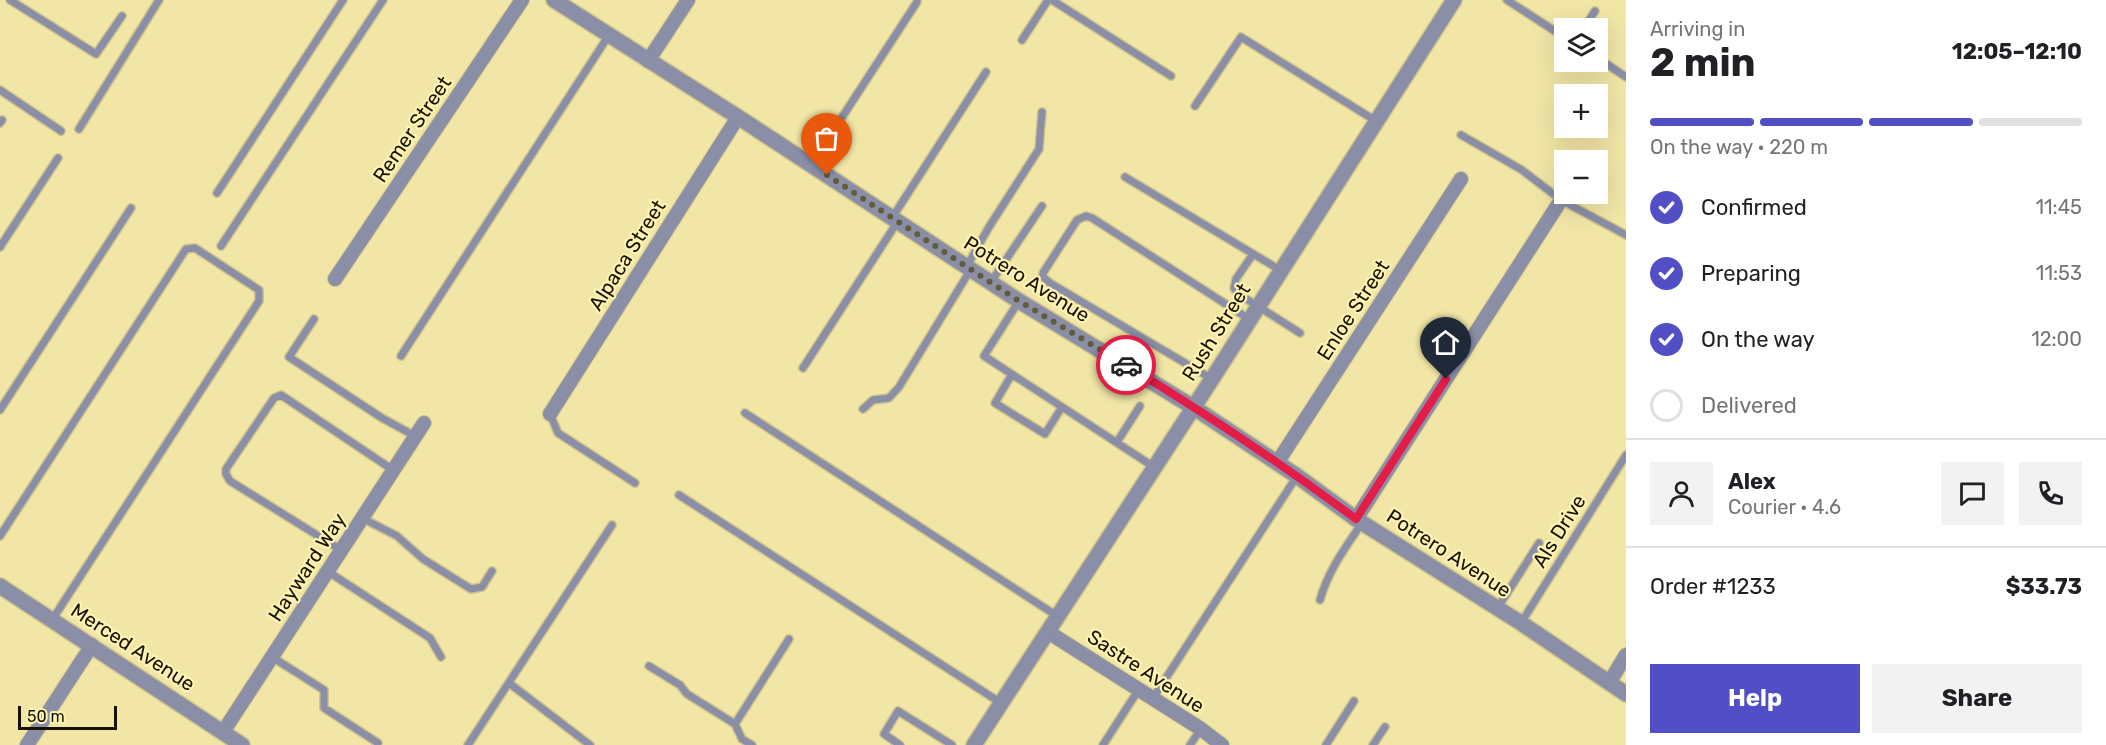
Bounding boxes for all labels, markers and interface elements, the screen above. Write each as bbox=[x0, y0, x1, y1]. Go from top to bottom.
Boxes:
text: Arriving in bbox=[1650, 17, 1745, 41]
map controls bbox=[1554, 18, 1608, 204]
button: layers bbox=[1554, 18, 1608, 72]
text: 12:05–12:10 bbox=[1952, 38, 2082, 65]
text: 2 min bbox=[1650, 40, 1756, 86]
street label: Remer Street bbox=[368, 71, 456, 187]
button: + bbox=[1554, 84, 1608, 138]
pin bbox=[801, 113, 852, 175]
icon: bag bbox=[810, 122, 843, 155]
text: On the way · 220 m bbox=[1650, 135, 1828, 159]
button: − bbox=[1554, 150, 1608, 204]
icon: check bbox=[1650, 191, 1683, 224]
text: Confirmed bbox=[1701, 194, 1807, 221]
street label: Alpaca Street bbox=[583, 195, 671, 315]
text: 11:45 bbox=[2035, 195, 2082, 219]
street label: Potrero Avenue bbox=[960, 231, 1094, 327]
street label: Enloe Street bbox=[1312, 255, 1394, 365]
icon: check bbox=[1650, 257, 1683, 290]
text: Preparing bbox=[1701, 260, 1801, 287]
text: 11:53 bbox=[2036, 261, 2082, 285]
street label: Rush Street bbox=[1177, 279, 1255, 385]
pin bbox=[1420, 317, 1471, 379]
icon: check bbox=[1650, 323, 1683, 356]
icon: home bbox=[1429, 326, 1462, 359]
text: On the way bbox=[1701, 326, 1815, 353]
text: 12:00 bbox=[2031, 327, 2082, 351]
courier bbox=[1096, 335, 1156, 395]
icon: car bbox=[1110, 349, 1143, 382]
text: Delivered bbox=[1701, 392, 1797, 419]
button: person bbox=[1650, 462, 1713, 525]
button: chat bbox=[1941, 462, 2004, 525]
button: phone bbox=[2019, 462, 2082, 525]
text: Alex bbox=[1728, 468, 1776, 495]
street label: Als Drive bbox=[1527, 490, 1591, 572]
text: Courier · 4.6 bbox=[1728, 495, 1841, 519]
street label: Potrero Avenue bbox=[1382, 504, 1516, 602]
street label: Hayward Way bbox=[263, 508, 351, 626]
text: Order #1233 bbox=[1650, 573, 1776, 600]
text: $33.73 bbox=[2006, 573, 2082, 600]
street label: Merced Avenue bbox=[66, 598, 200, 696]
street label: Sastre Avenue bbox=[1083, 624, 1209, 718]
button: Help bbox=[1650, 664, 1860, 733]
button: Share bbox=[1872, 664, 2082, 733]
scale bar bbox=[18, 703, 117, 730]
text: 50 m bbox=[27, 707, 65, 726]

